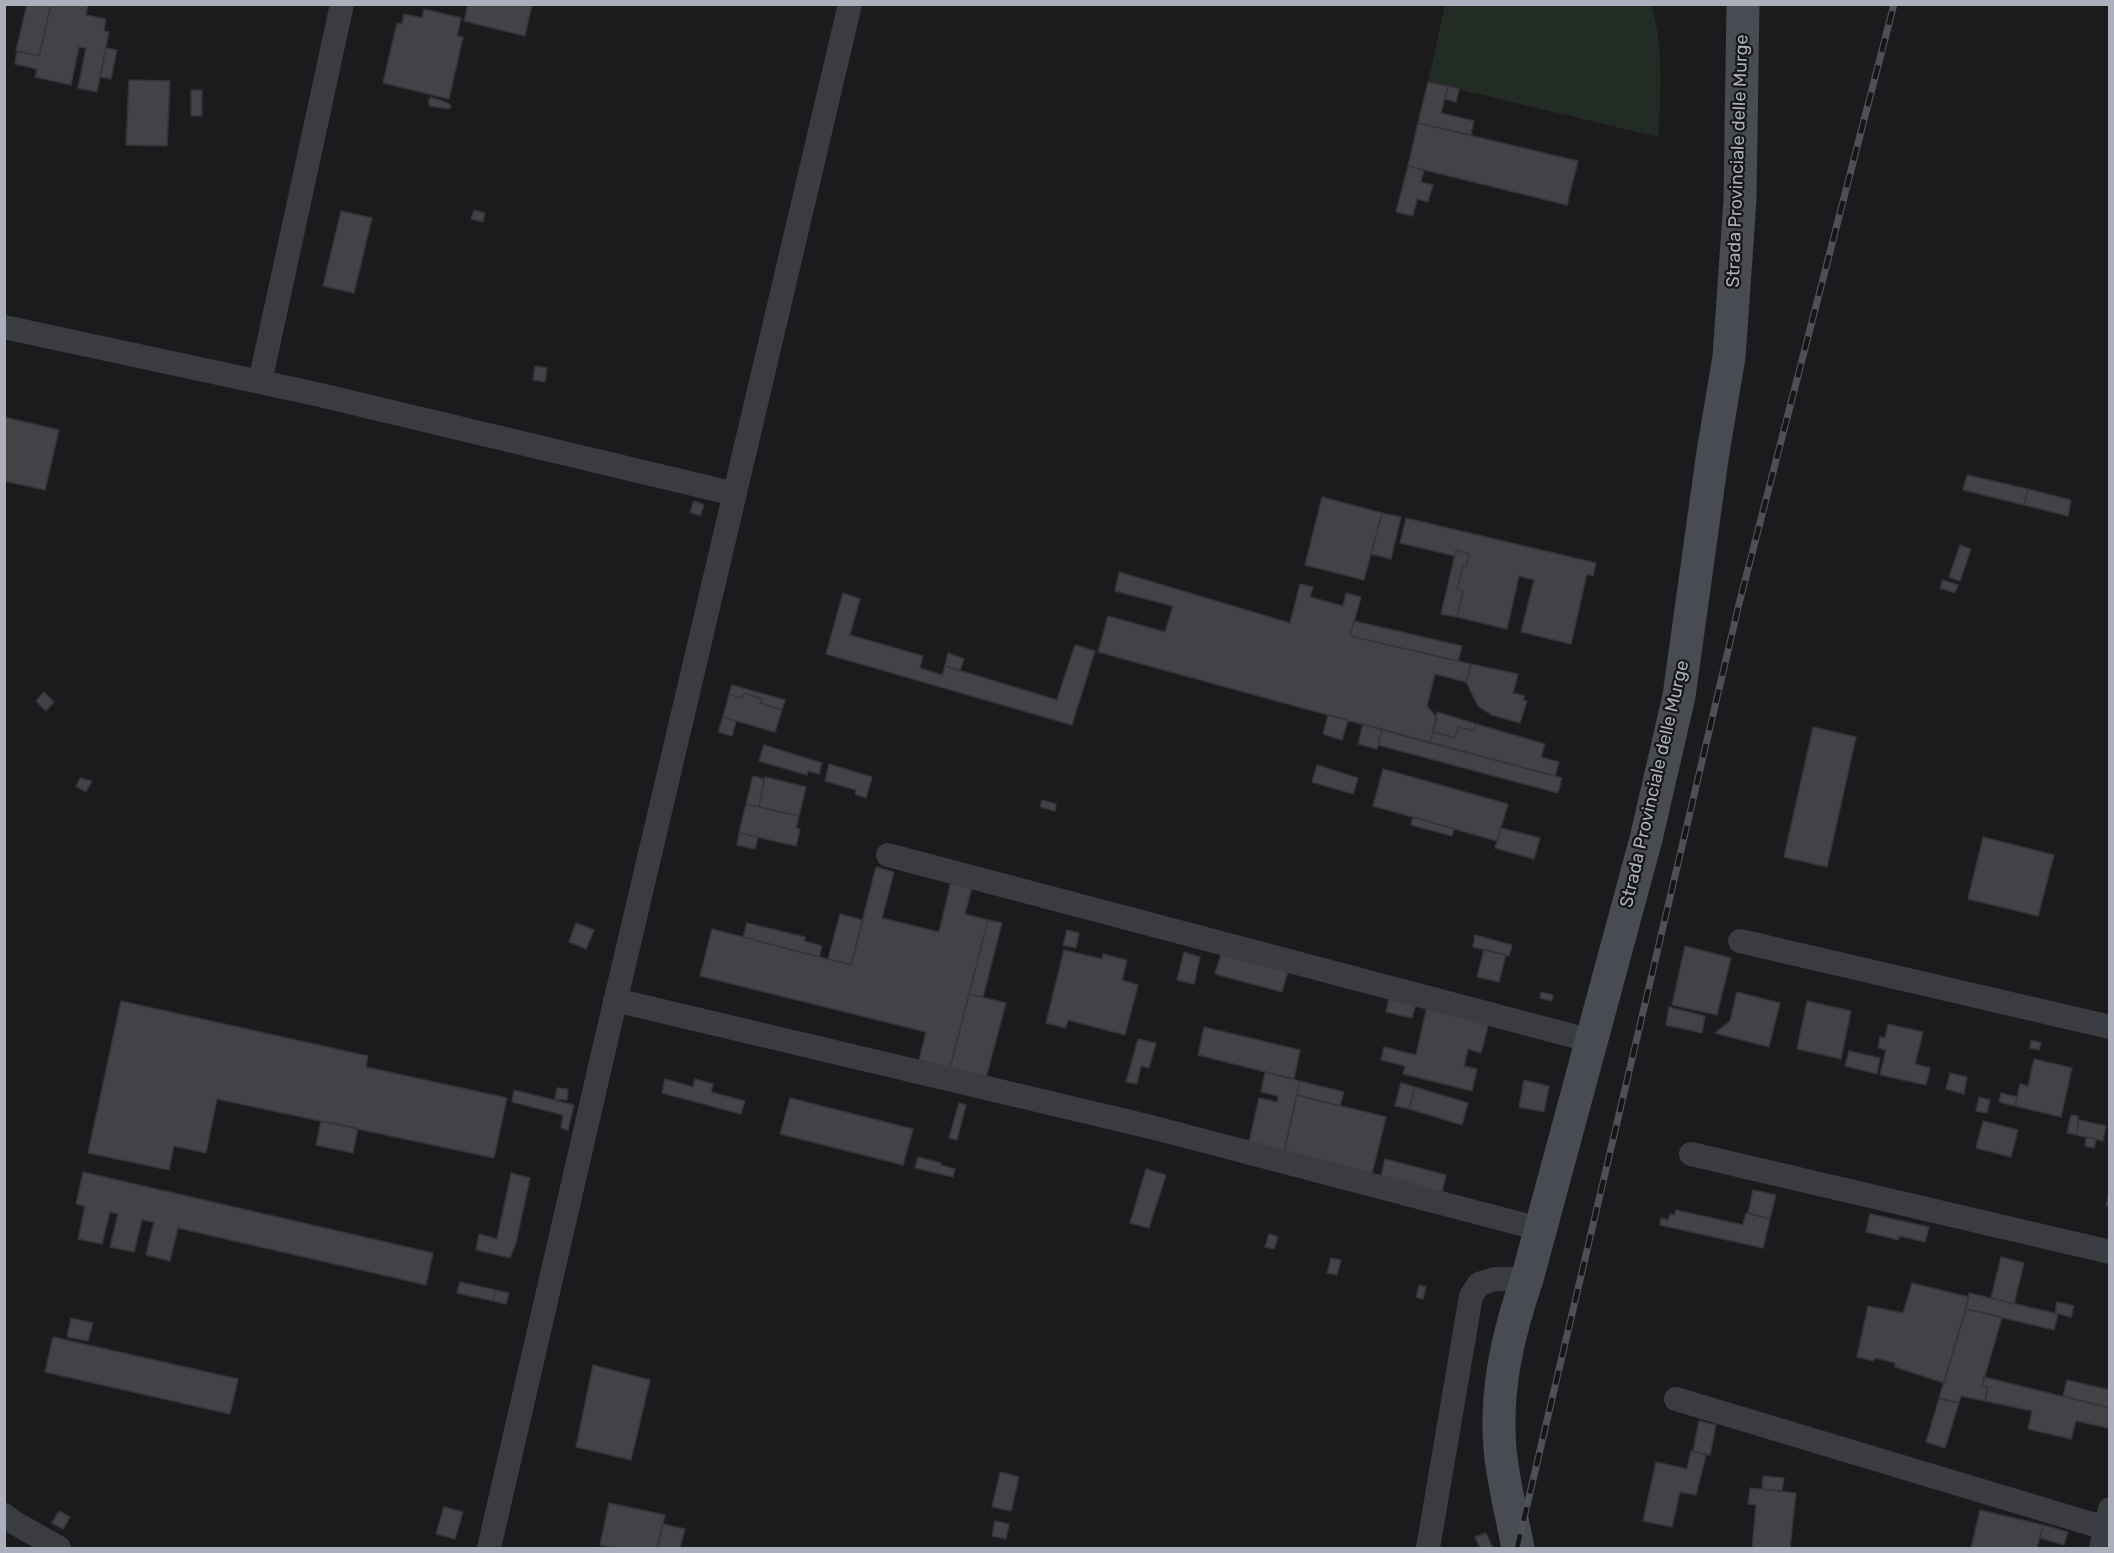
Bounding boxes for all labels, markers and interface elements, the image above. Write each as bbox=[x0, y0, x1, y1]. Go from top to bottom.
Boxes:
street label: Strada Provinciale delle Murge bbox=[1723, 34, 1753, 288]
street label: Strada Provinciale delle Murge bbox=[1616, 658, 1694, 910]

